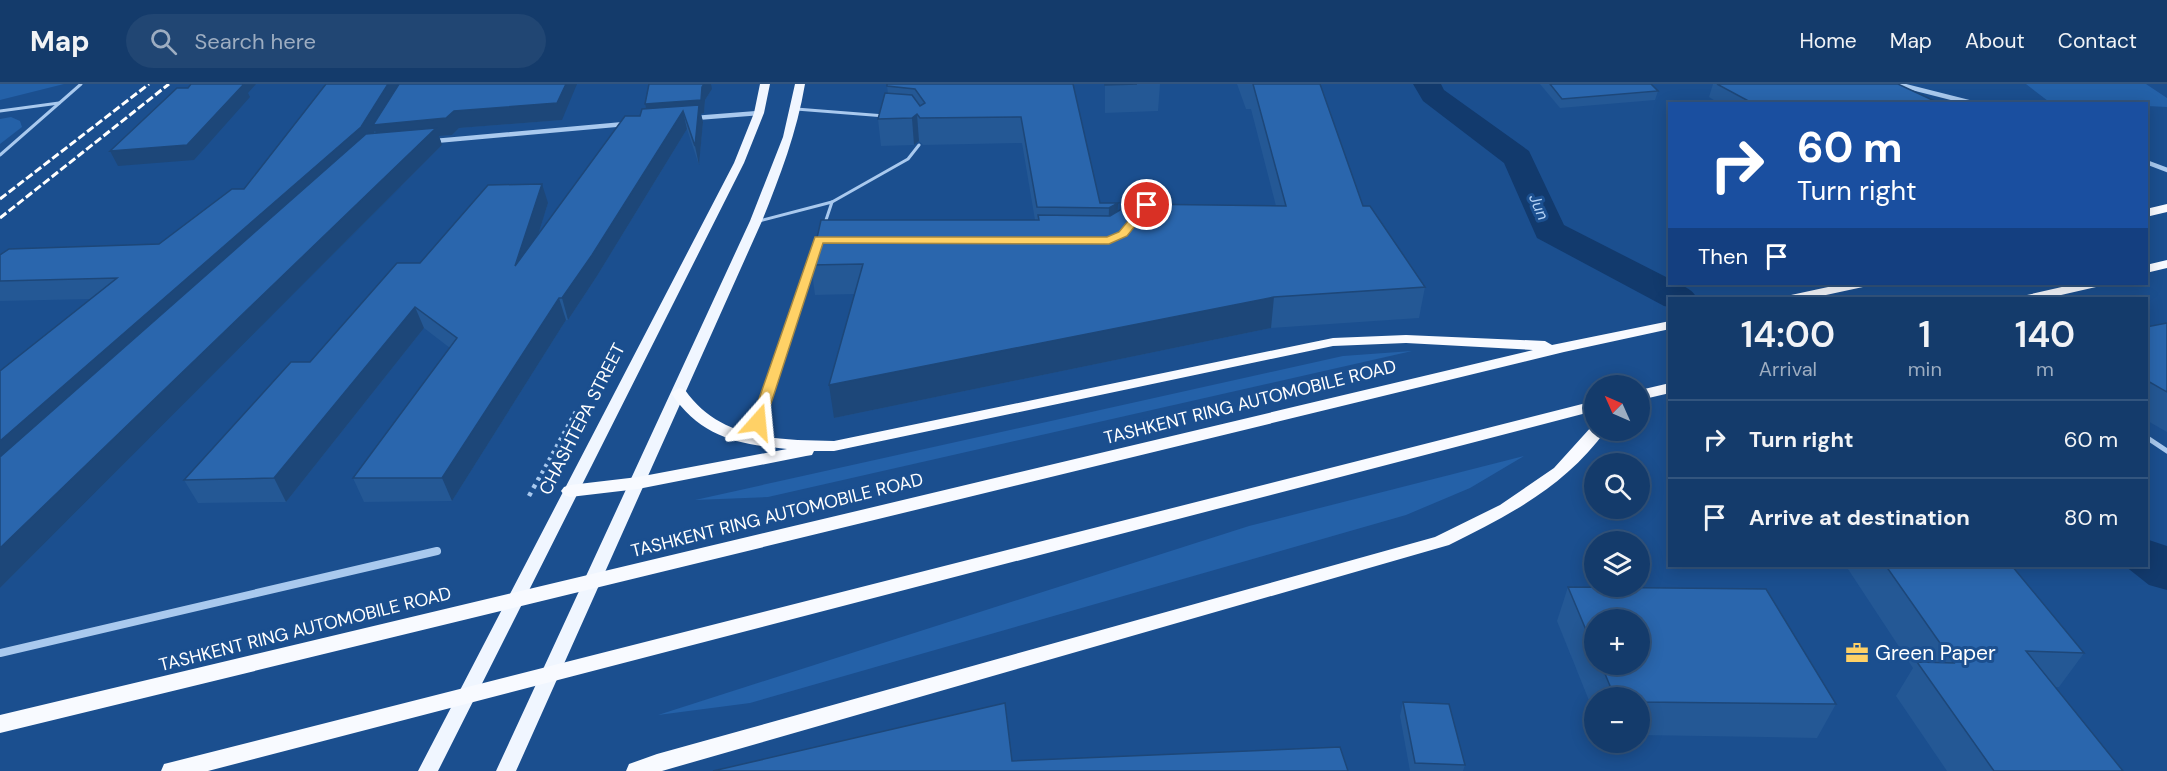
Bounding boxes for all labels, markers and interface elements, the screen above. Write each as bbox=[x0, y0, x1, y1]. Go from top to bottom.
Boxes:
search box bbox=[126, 14, 546, 68]
text: Map bbox=[30, 23, 90, 60]
icon: search bbox=[147, 25, 180, 58]
text: Search here bbox=[195, 27, 316, 56]
text: Home bbox=[1799, 27, 1857, 55]
text: Map bbox=[1890, 27, 1932, 55]
text: About bbox=[1965, 27, 2025, 55]
text: Contact bbox=[2058, 27, 2137, 55]
text: 60 m bbox=[1797, 120, 1903, 175]
icon: right bbox=[1698, 126, 1776, 204]
text: Turn right bbox=[1797, 173, 1917, 208]
pin bbox=[1121, 179, 1172, 230]
icon: arrive bbox=[1130, 188, 1163, 221]
water label: Jun bbox=[1524, 191, 1554, 223]
icon: arrive bbox=[1760, 240, 1793, 273]
text: Then bbox=[1698, 242, 1748, 271]
text: 14:00 bbox=[1741, 311, 1835, 358]
text: 1 bbox=[1919, 311, 1931, 358]
text: 140 bbox=[2015, 311, 2075, 358]
street label: CHASHTEPA STREET bbox=[533, 339, 631, 499]
street label: TASHKENT RING AUTOMOBILE ROAD bbox=[1101, 354, 1399, 450]
text: Arrival bbox=[1759, 356, 1817, 382]
text: min bbox=[1908, 356, 1942, 382]
text: m bbox=[2036, 356, 2054, 382]
north arrow bbox=[1584, 375, 1650, 441]
map controls bbox=[1584, 375, 1650, 753]
position arrow bbox=[726, 390, 790, 454]
icon: right bbox=[1698, 423, 1731, 456]
text: Turn right bbox=[1749, 425, 1854, 454]
text: 60 m bbox=[2064, 425, 2118, 454]
button: search bbox=[1584, 453, 1650, 519]
street label: TASHKENT RING AUTOMOBILE ROAD bbox=[628, 467, 926, 563]
icon: arrive bbox=[1698, 501, 1731, 534]
text: Arrive at destination bbox=[1749, 503, 1970, 532]
text: 80 m bbox=[2064, 503, 2118, 532]
button: layers bbox=[1584, 531, 1650, 597]
street label: TASHKENT RING AUTOMOBILE ROAD bbox=[156, 581, 454, 677]
button: + bbox=[1584, 609, 1650, 675]
place label: Green Paper bbox=[1875, 639, 1996, 667]
office icon: Green Paper bbox=[1844, 640, 1870, 666]
button: − bbox=[1584, 687, 1650, 753]

